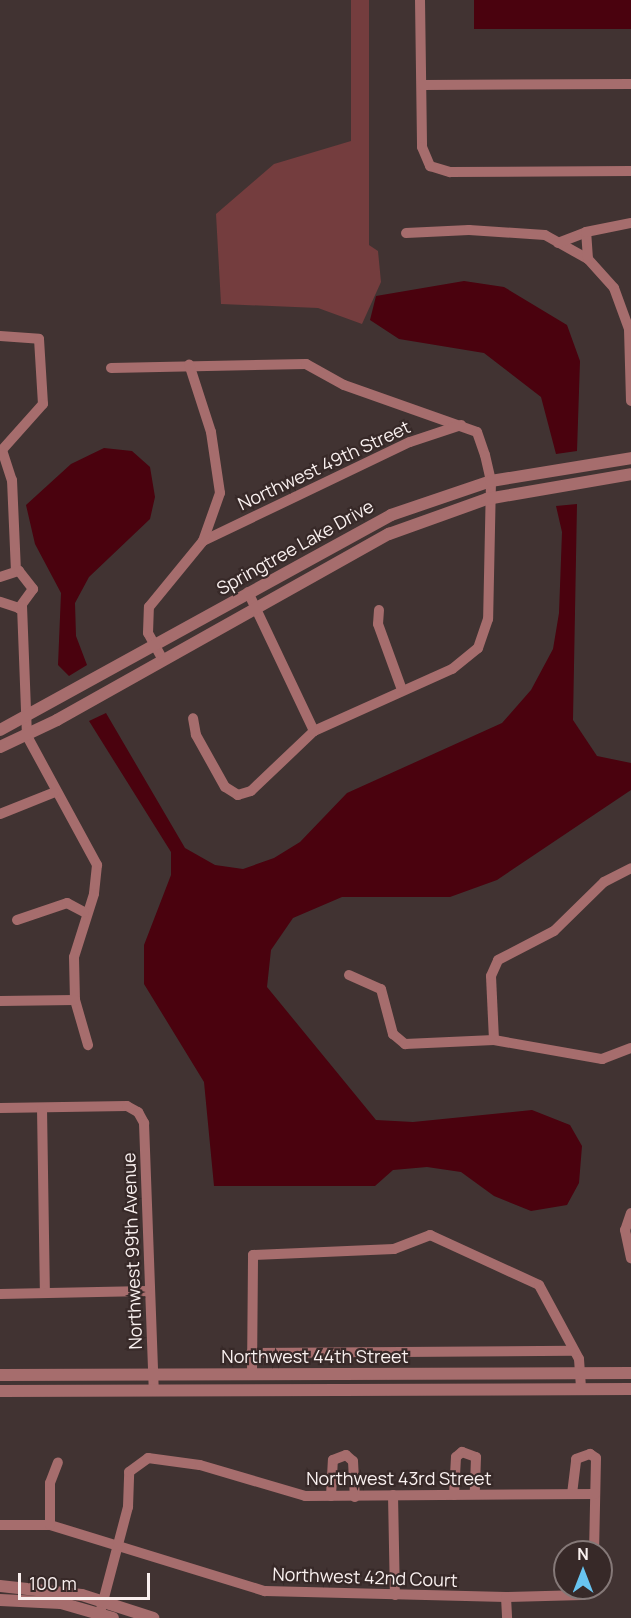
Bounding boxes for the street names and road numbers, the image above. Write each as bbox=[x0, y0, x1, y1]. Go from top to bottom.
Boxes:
street label: Northwest 49th Street bbox=[234, 416, 414, 514]
street label: Springtree Lake Drive bbox=[213, 495, 377, 599]
street label: Northwest 99th Avenue bbox=[118, 1152, 146, 1350]
street label: Northwest 44th Street bbox=[221, 1345, 409, 1367]
street label: Northwest 43rd Street bbox=[306, 1467, 492, 1489]
street label: Northwest 42nd Court bbox=[272, 1563, 458, 1591]

